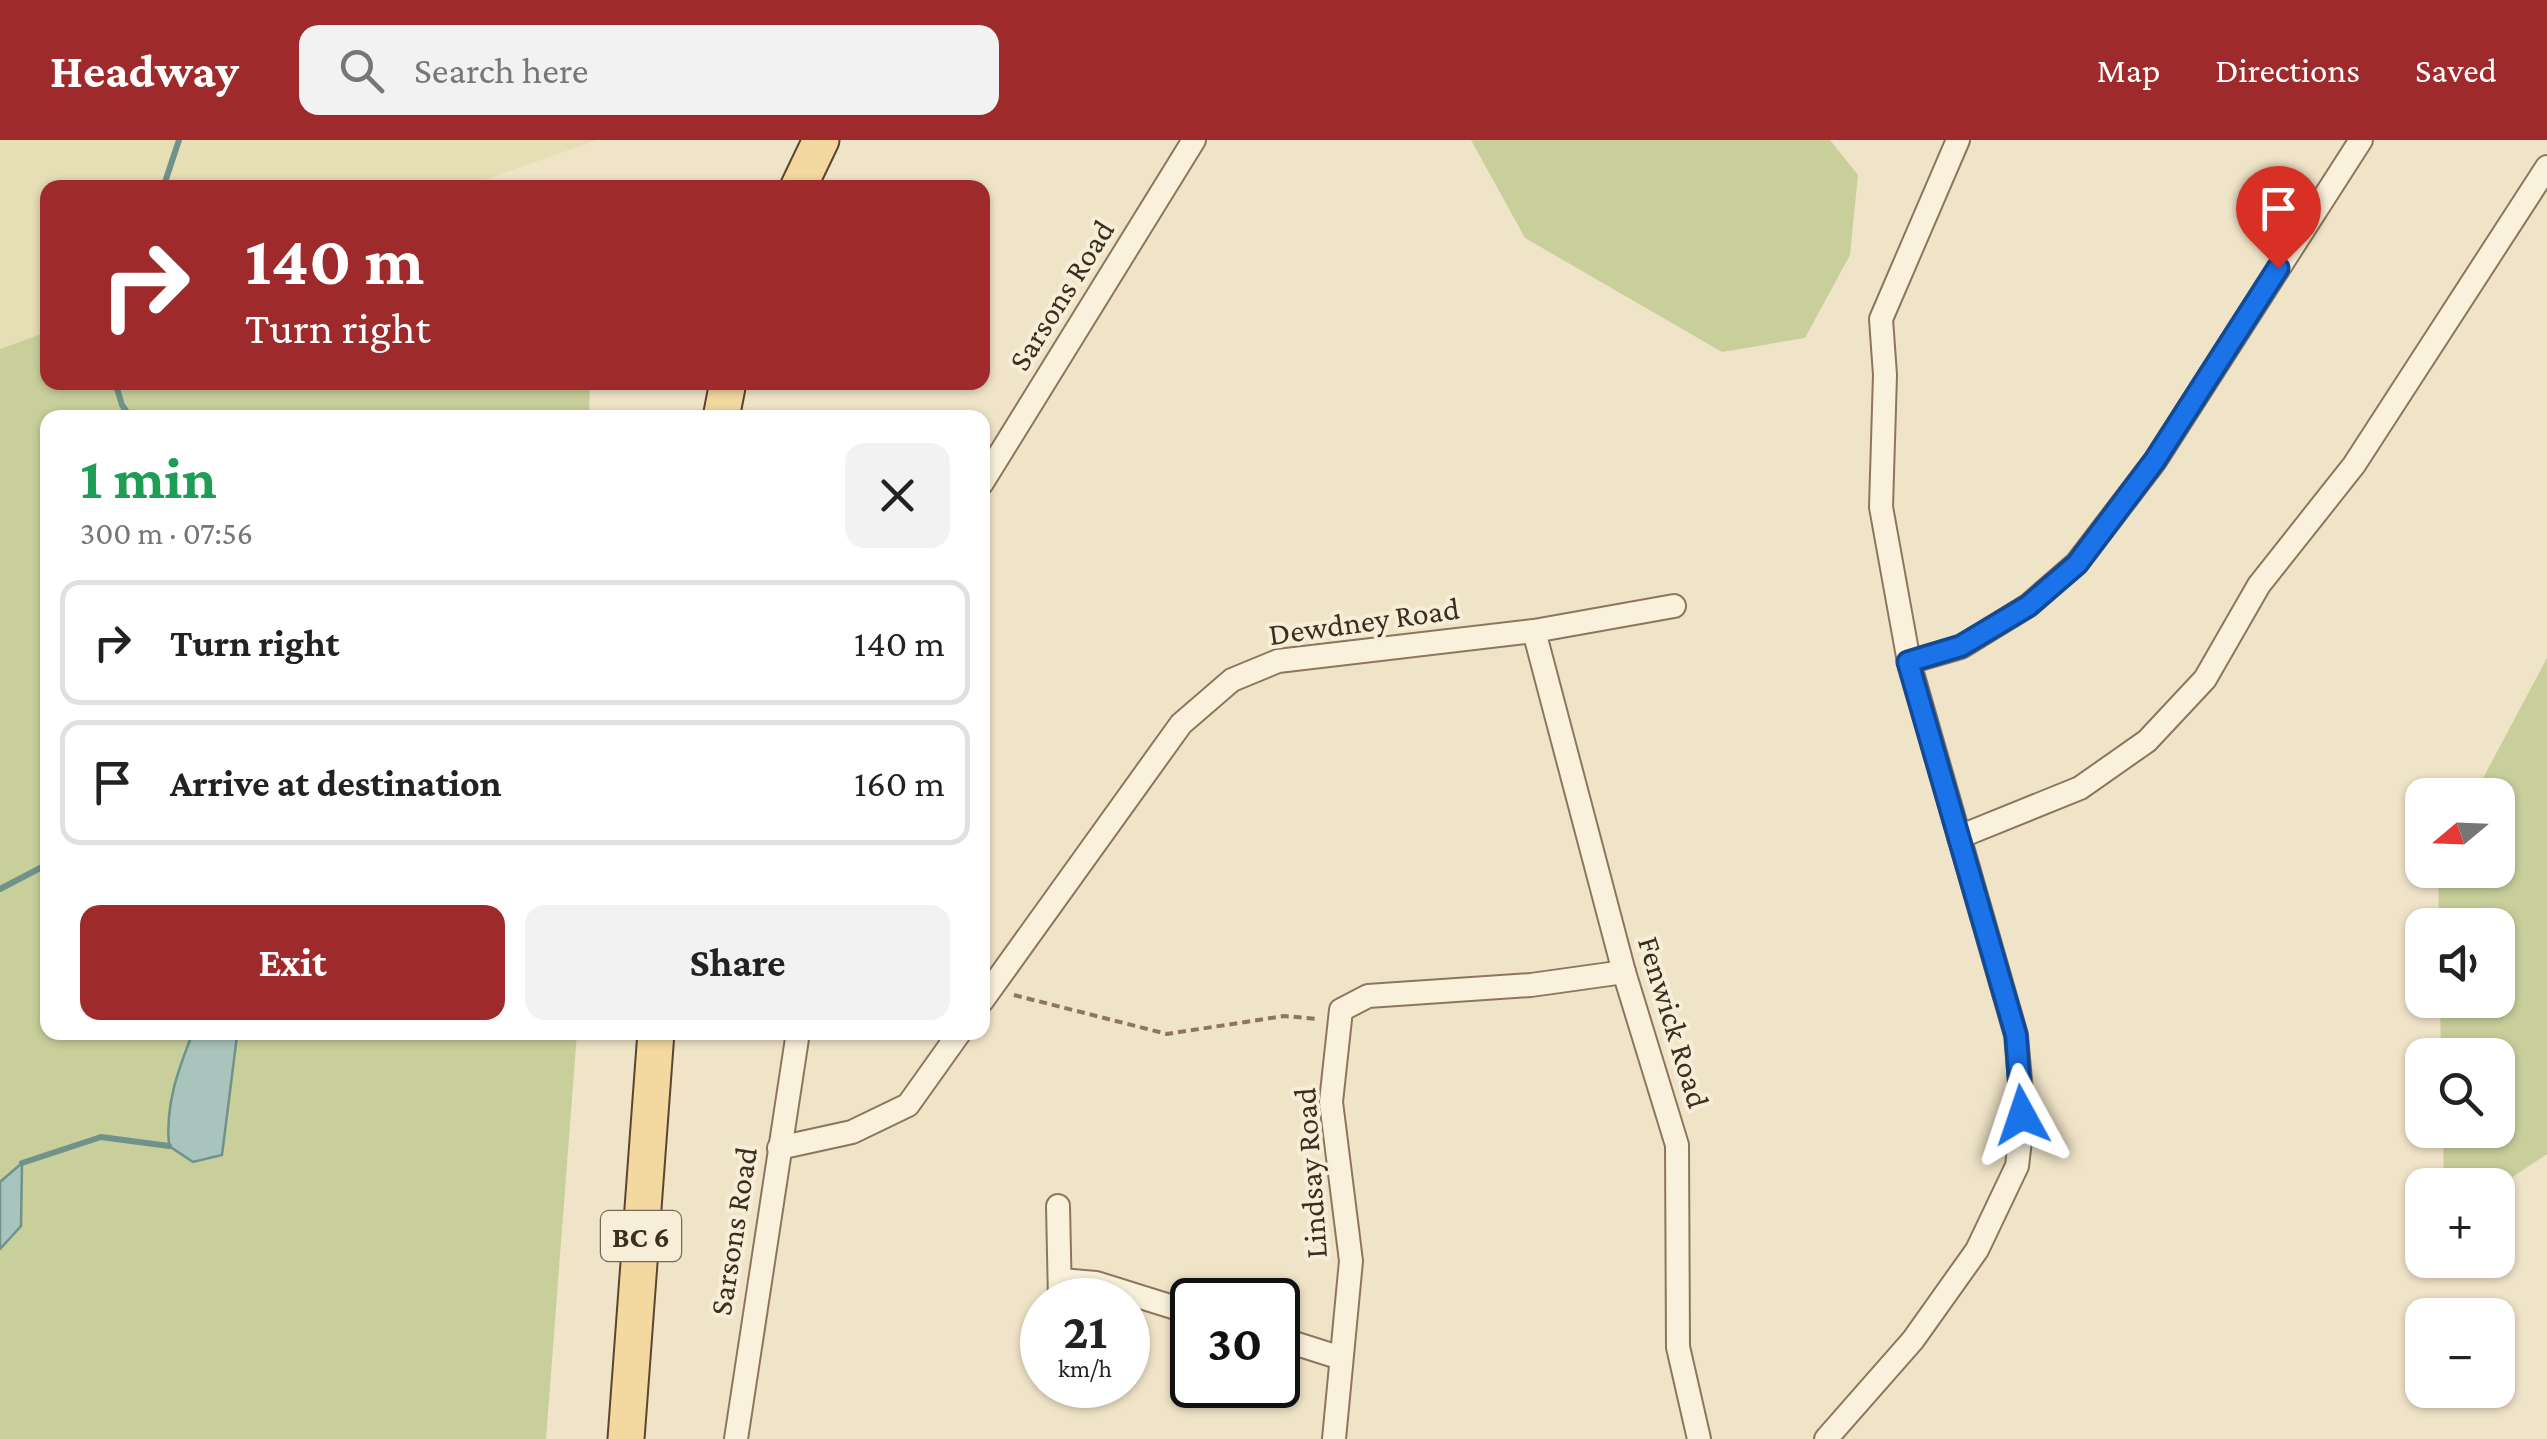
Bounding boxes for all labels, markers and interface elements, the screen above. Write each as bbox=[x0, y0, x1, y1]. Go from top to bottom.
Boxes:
search box bbox=[299, 25, 999, 115]
icon: search bbox=[334, 43, 389, 98]
text: Headway bbox=[50, 44, 239, 97]
text: Search here bbox=[414, 49, 588, 91]
text: Map bbox=[2097, 51, 2160, 90]
text: Directions bbox=[2215, 51, 2360, 90]
text: Saved bbox=[2415, 51, 2497, 90]
pin bbox=[2236, 166, 2321, 269]
icon: arrive bbox=[2251, 181, 2306, 236]
street label: Sarsons Road bbox=[1001, 213, 1121, 377]
icon: right bbox=[80, 220, 210, 350]
text: 140 m bbox=[245, 221, 424, 299]
text: Turn right bbox=[245, 303, 430, 353]
button: close bbox=[845, 443, 950, 548]
text: 1 min bbox=[80, 444, 217, 511]
text: 300 m · 07:56 bbox=[80, 515, 253, 551]
street label: Dewdney Road bbox=[1266, 590, 1462, 652]
icon: right bbox=[85, 615, 140, 670]
text: Turn right bbox=[170, 622, 339, 664]
text: 140 m bbox=[854, 622, 945, 664]
icon: arrive bbox=[85, 755, 140, 810]
text: Arrive at destination bbox=[170, 762, 502, 804]
text: 160 m bbox=[854, 762, 945, 804]
north arrow bbox=[2405, 778, 2515, 888]
map controls bbox=[2405, 778, 2515, 1408]
button: Exit bbox=[80, 905, 505, 1020]
button: Share bbox=[525, 905, 950, 1020]
button: sound bbox=[2405, 908, 2515, 1018]
street label: Fenwick Road bbox=[1631, 932, 1717, 1112]
button: search bbox=[2405, 1038, 2515, 1148]
position arrow bbox=[1970, 1063, 2074, 1167]
street label: Lindsay Road bbox=[1286, 1086, 1334, 1260]
street label: Sarsons Road bbox=[702, 1144, 764, 1318]
button: + bbox=[2405, 1168, 2515, 1278]
road number: BC 6 bbox=[601, 1211, 681, 1261]
speed limit sign: 30 bbox=[1170, 1278, 1300, 1408]
button: − bbox=[2405, 1298, 2515, 1408]
text: 21 bbox=[1063, 1303, 1107, 1359]
text: km/h bbox=[1058, 1355, 1112, 1382]

